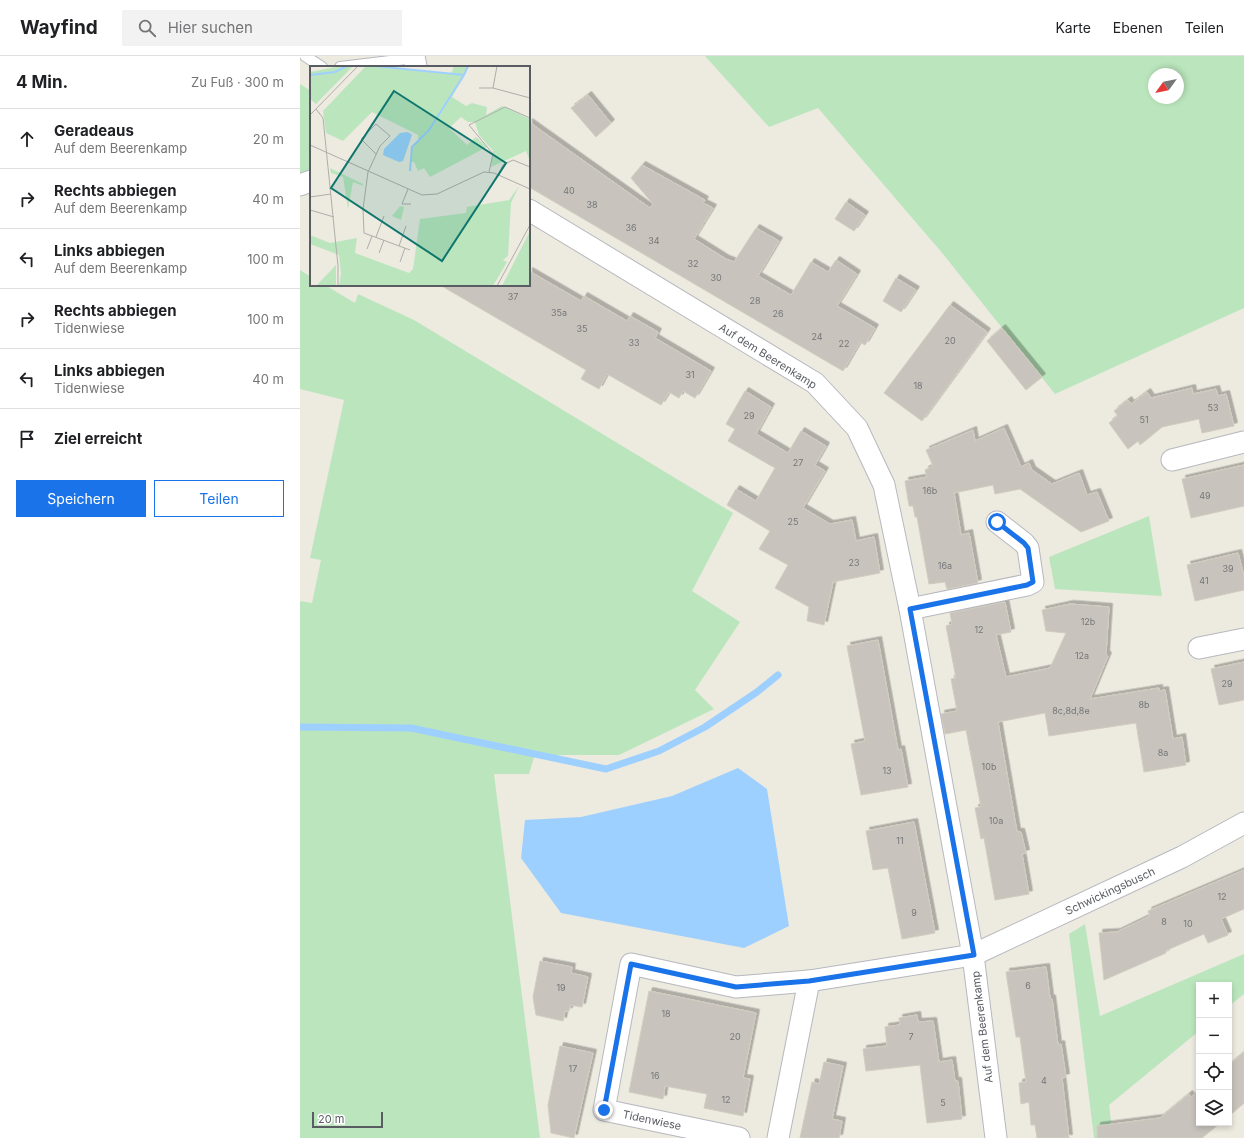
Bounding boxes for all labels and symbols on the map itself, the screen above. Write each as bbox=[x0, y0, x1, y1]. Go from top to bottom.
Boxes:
inset map bbox=[310, 66, 530, 286]
north arrow bbox=[1148, 68, 1184, 104]
house number: 40 bbox=[563, 185, 575, 196]
house number: 38 bbox=[586, 199, 598, 210]
house number: 36 bbox=[625, 222, 637, 233]
house number: 34 bbox=[648, 235, 660, 246]
house number: 32 bbox=[687, 258, 699, 269]
house number: 30 bbox=[710, 272, 722, 283]
house number: 37 bbox=[508, 291, 518, 302]
house number: 28 bbox=[749, 295, 761, 306]
house number: 35a bbox=[551, 307, 567, 318]
house number: 26 bbox=[772, 308, 784, 319]
street label: Auf dem Beerenkamp bbox=[717, 320, 820, 392]
house number: 35 bbox=[576, 323, 588, 334]
house number: 24 bbox=[811, 331, 823, 342]
house number: 20 bbox=[944, 335, 956, 346]
house number: 33 bbox=[628, 337, 640, 348]
house number: 22 bbox=[839, 338, 849, 349]
house number: 31 bbox=[685, 369, 695, 380]
house number: 18 bbox=[913, 380, 923, 391]
house number: 53 bbox=[1207, 402, 1219, 413]
house number: 29 bbox=[743, 410, 755, 421]
house number: 51 bbox=[1139, 414, 1149, 425]
house number: 27 bbox=[793, 457, 803, 468]
house number: 16b bbox=[923, 485, 938, 496]
house number: 49 bbox=[1199, 490, 1211, 501]
route start bbox=[988, 513, 1006, 531]
house number: 25 bbox=[788, 516, 798, 527]
house number: 23 bbox=[848, 557, 860, 568]
house number: 16a bbox=[938, 560, 952, 571]
house number: 39 bbox=[1222, 563, 1234, 574]
house number: 41 bbox=[1199, 575, 1209, 586]
house number: 12b bbox=[1081, 616, 1096, 627]
house number: 12 bbox=[974, 624, 984, 635]
house number: 12a bbox=[1075, 650, 1089, 661]
house number: 29 bbox=[1221, 678, 1233, 689]
house number: 8b bbox=[1138, 699, 1150, 710]
house number: 8c,8d,8e bbox=[1052, 705, 1090, 716]
house number: 8a bbox=[1158, 747, 1168, 758]
house number: 10b bbox=[982, 761, 997, 772]
house number: 13 bbox=[882, 765, 892, 776]
house number: 10a bbox=[989, 815, 1003, 826]
house number: 11 bbox=[896, 835, 904, 846]
street label: Schwickingsbusch bbox=[1063, 864, 1157, 918]
house number: 12 bbox=[1217, 891, 1227, 902]
house number: 9 bbox=[911, 907, 917, 918]
house number: 8 bbox=[1161, 916, 1167, 927]
house number: 10 bbox=[1183, 918, 1193, 929]
street label: Auf dem Beerenkamp bbox=[968, 970, 996, 1084]
house number: 6 bbox=[1025, 980, 1031, 991]
house number: 19 bbox=[556, 982, 566, 993]
house number: 18 bbox=[661, 1008, 671, 1019]
house number: 20 bbox=[729, 1031, 741, 1042]
house number: 7 bbox=[908, 1031, 914, 1042]
house number: 17 bbox=[569, 1063, 577, 1074]
house number: 16 bbox=[650, 1070, 660, 1081]
house number: 4 bbox=[1041, 1075, 1047, 1086]
house number: 12 bbox=[721, 1094, 731, 1105]
house number: 5 bbox=[940, 1097, 946, 1108]
route end bbox=[595, 1101, 613, 1119]
street label: Tidenwiese bbox=[621, 1107, 683, 1133]
scale bar bbox=[312, 1110, 383, 1129]

